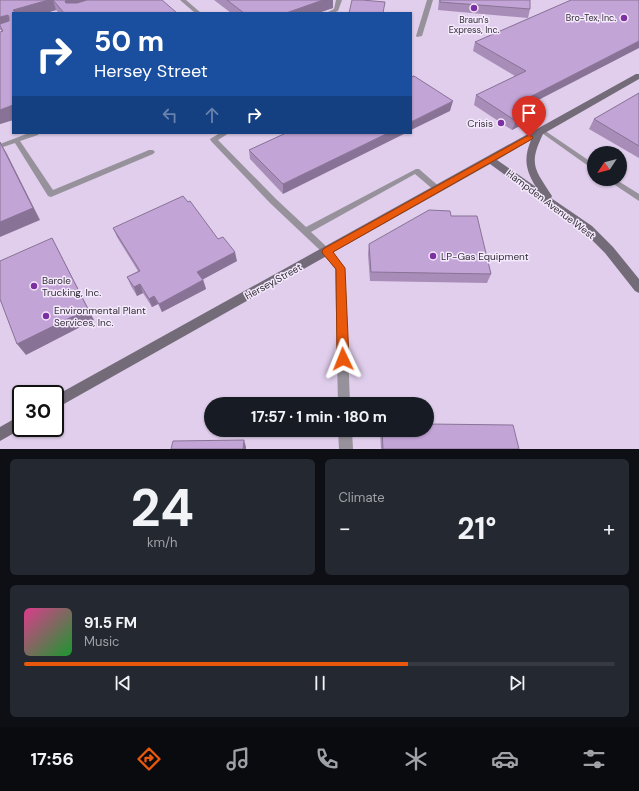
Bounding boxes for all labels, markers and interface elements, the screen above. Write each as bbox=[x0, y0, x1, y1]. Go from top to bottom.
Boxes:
marker: Braun's Express, Inc. bbox=[469, 3, 479, 13]
place label: Bro-Tex, Inc. bbox=[566, 12, 616, 24]
marker: Bro-Tex, Inc. bbox=[619, 13, 629, 23]
place label: Braun's Express, Inc. bbox=[449, 14, 500, 36]
text: 50 m bbox=[94, 23, 164, 60]
icon: right bbox=[28, 28, 80, 80]
text: Hersey Street bbox=[94, 59, 208, 83]
pin bbox=[512, 96, 546, 137]
icon: arrive bbox=[518, 102, 540, 124]
icon: left bbox=[159, 104, 181, 126]
icon: ahead bbox=[201, 104, 223, 126]
icon: right bbox=[243, 104, 265, 126]
place label: Crisis bbox=[467, 117, 493, 130]
marker: Crisis bbox=[496, 118, 506, 128]
north arrow bbox=[587, 146, 627, 186]
map controls bbox=[587, 146, 627, 186]
street label: Hampden Avenue West bbox=[504, 167, 598, 242]
place label: LP-Gas Equipment bbox=[441, 250, 529, 263]
marker: LP-Gas Equipment bbox=[428, 251, 438, 261]
street label: Hersey Street bbox=[242, 260, 304, 302]
place label: Barole Trucking, Inc. bbox=[42, 274, 101, 299]
marker: Barole Trucking, Inc. bbox=[29, 281, 39, 291]
place label: Environmental Plant Services, Inc. bbox=[54, 304, 146, 329]
marker: Environmental Plant Services, Inc. bbox=[41, 311, 51, 321]
position arrow bbox=[322, 338, 364, 380]
speed limit sign: 30 bbox=[12, 385, 64, 437]
text: 17:57 · 1 min · 180 m bbox=[251, 407, 387, 427]
text: 24 bbox=[131, 474, 194, 542]
text: Climate bbox=[339, 489, 385, 506]
text: 21° bbox=[457, 509, 496, 548]
text: − bbox=[339, 514, 351, 543]
text: + bbox=[603, 514, 615, 543]
text: km/h bbox=[147, 534, 178, 551]
text: 91.5 FM bbox=[84, 613, 137, 633]
text: Music bbox=[84, 633, 119, 650]
icon: previous bbox=[112, 672, 134, 694]
icon: pause bbox=[309, 672, 331, 694]
icon: next bbox=[506, 672, 528, 694]
icon: directions bbox=[135, 745, 163, 773]
icon: music bbox=[224, 745, 252, 773]
icon: phone bbox=[313, 745, 341, 773]
icon: climate bbox=[402, 745, 430, 773]
icon: car bbox=[491, 745, 519, 773]
icon: filters bbox=[580, 745, 608, 773]
text: 17:56 bbox=[31, 747, 74, 771]

